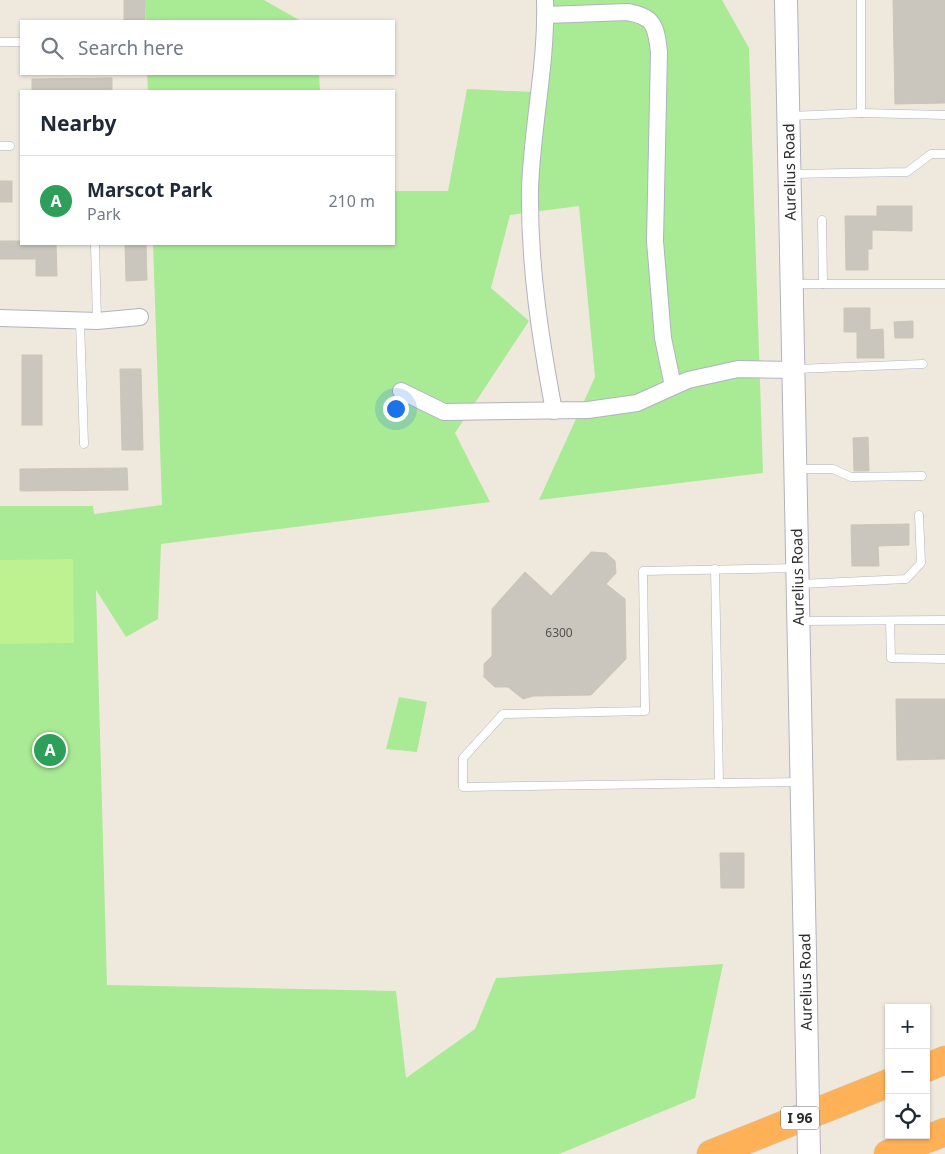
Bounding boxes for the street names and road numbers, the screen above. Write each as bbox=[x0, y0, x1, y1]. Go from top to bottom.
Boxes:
street label: Aurelius Road bbox=[778, 123, 800, 221]
street label: Aurelius Road bbox=[786, 528, 808, 626]
street label: Aurelius Road bbox=[794, 933, 816, 1031]
road number: I 96 bbox=[781, 1106, 819, 1130]

